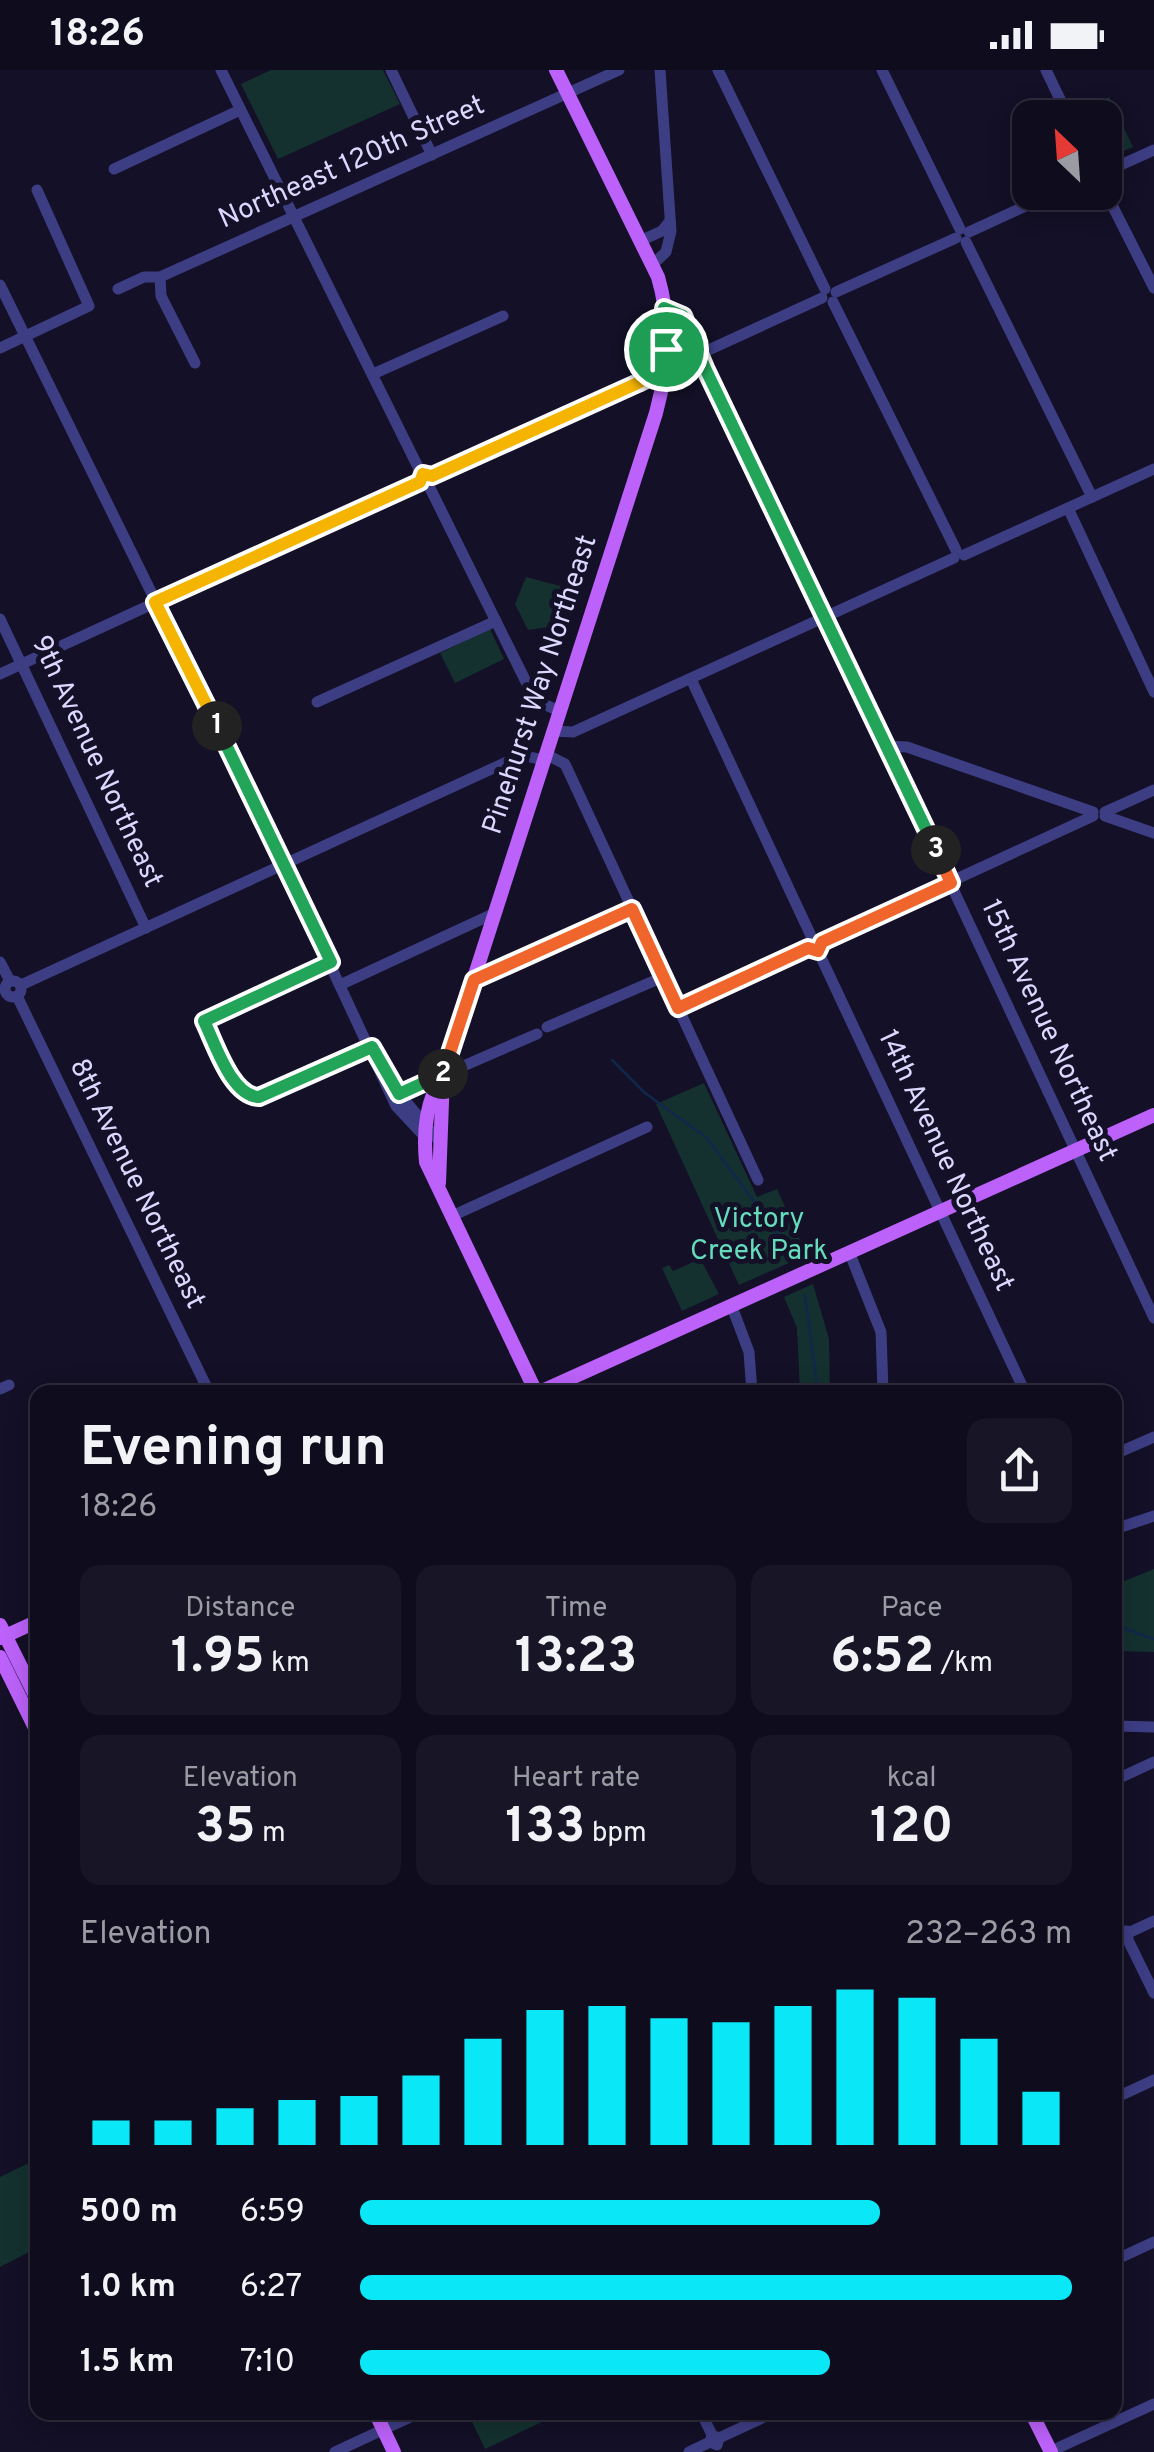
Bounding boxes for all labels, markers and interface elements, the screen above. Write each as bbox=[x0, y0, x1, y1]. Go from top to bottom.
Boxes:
text: 18:26 bbox=[50, 11, 145, 60]
street label: Northeast 120th Street bbox=[213, 88, 491, 238]
north arrow bbox=[1012, 100, 1122, 210]
map controls bbox=[1012, 100, 1122, 210]
pin bbox=[624, 307, 709, 392]
icon: arrive bbox=[639, 322, 694, 377]
street label: Pinehurst Way Northeast bbox=[476, 531, 606, 839]
street label: 9th Avenue Northeast bbox=[22, 630, 170, 894]
pin: 1 bbox=[192, 701, 242, 751]
text: 1 bbox=[211, 708, 223, 744]
pin: 3 bbox=[911, 825, 961, 875]
text: 3 bbox=[928, 832, 944, 868]
street label: 15th Avenue Northeast bbox=[971, 894, 1125, 1168]
street label: 14th Avenue Northeast bbox=[869, 1024, 1021, 1298]
pin: 2 bbox=[418, 1049, 468, 1099]
street label: 8th Avenue Northeast bbox=[60, 1053, 212, 1315]
text: 2 bbox=[434, 1056, 452, 1092]
park label: Victory Creek Park bbox=[690, 1202, 828, 1270]
text: Evening run bbox=[80, 1415, 387, 1485]
button: share bbox=[967, 1418, 1072, 1523]
text: 18:26 bbox=[80, 1488, 157, 1528]
text: Distance bbox=[185, 1591, 295, 1627]
text: Time bbox=[545, 1591, 607, 1627]
text: Pace bbox=[881, 1591, 942, 1627]
text: 1.95 bbox=[171, 1627, 264, 1690]
text: 13:23 bbox=[515, 1627, 637, 1690]
text: 6:52 bbox=[830, 1627, 934, 1690]
text: km bbox=[264, 1646, 310, 1682]
text: /km bbox=[934, 1646, 993, 1682]
text: Elevation bbox=[183, 1761, 298, 1797]
text: Heart rate bbox=[512, 1761, 640, 1797]
text: kcal bbox=[887, 1761, 937, 1797]
text: 35 bbox=[195, 1797, 255, 1860]
text: 133 bbox=[505, 1797, 585, 1860]
text: 120 bbox=[870, 1797, 953, 1860]
text: m bbox=[255, 1816, 286, 1852]
text: bpm bbox=[585, 1816, 647, 1852]
text: Elevation bbox=[80, 1915, 212, 1955]
text: 232–263 m bbox=[905, 1915, 1072, 1955]
text: 500 m bbox=[80, 2193, 178, 2233]
text: 6:59 bbox=[240, 2193, 305, 2233]
text: 1.0 km bbox=[80, 2268, 176, 2308]
text: 6:27 bbox=[240, 2268, 302, 2308]
text: 1.5 km bbox=[80, 2343, 174, 2383]
text: 7:10 bbox=[240, 2343, 295, 2383]

